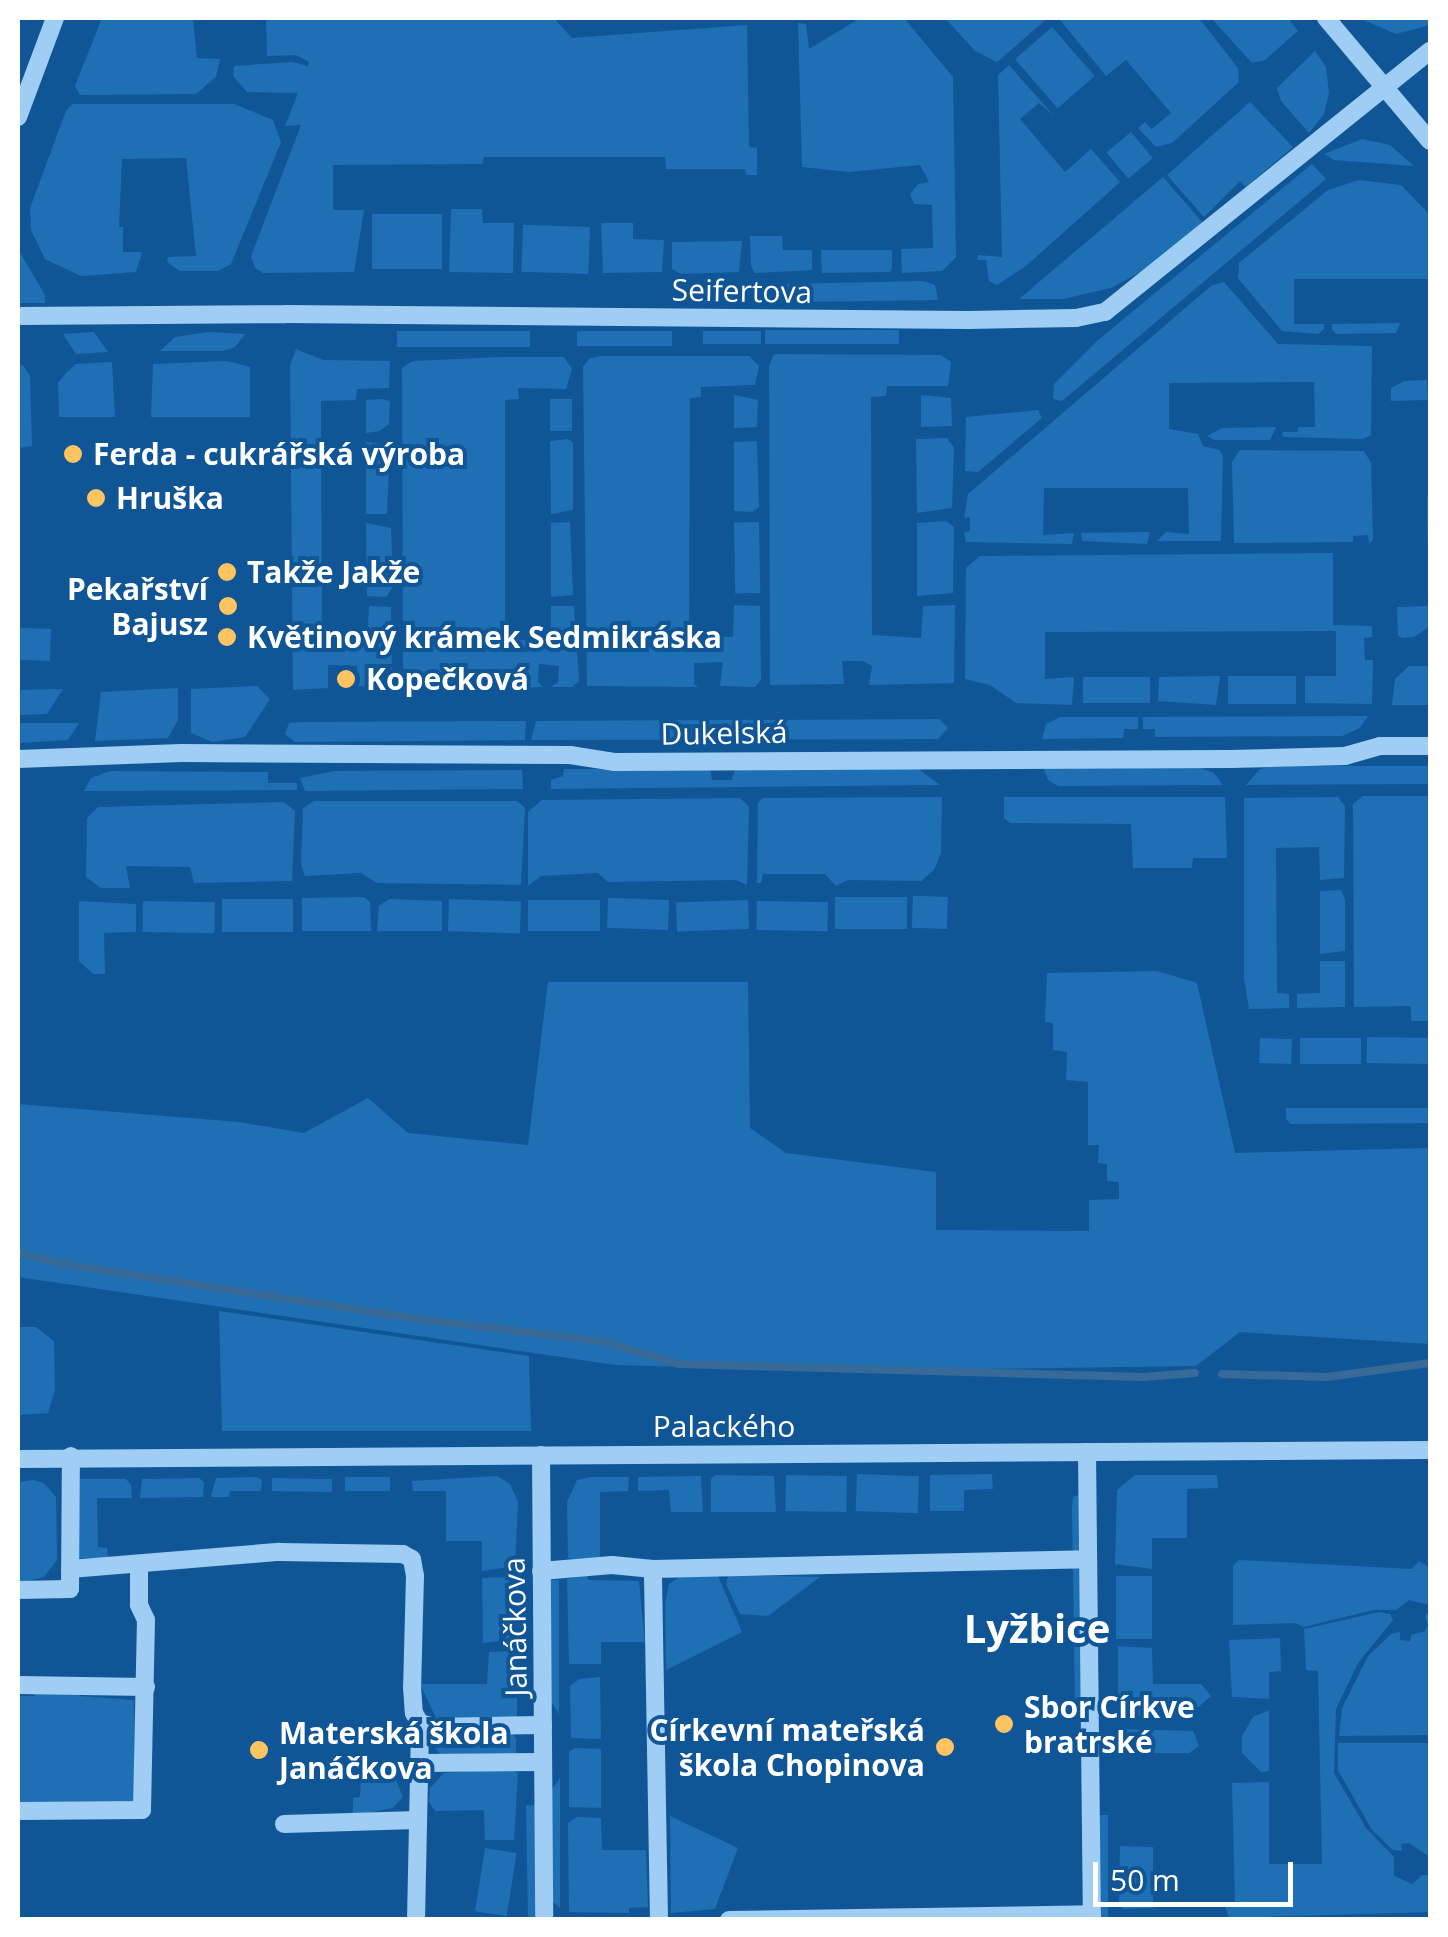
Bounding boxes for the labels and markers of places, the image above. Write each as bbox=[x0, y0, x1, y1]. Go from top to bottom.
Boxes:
place label: Ferda - cukrářská výroba bbox=[93, 436, 465, 472]
marker: Ferda - cukrářská výroba bbox=[62, 443, 84, 465]
place label: Hruška bbox=[116, 480, 224, 516]
marker: Hruška bbox=[85, 487, 107, 509]
place label: Takže Jakže bbox=[247, 554, 420, 590]
marker: Takže Jakže bbox=[216, 561, 238, 583]
place label: Pekařství Bajusz bbox=[67, 571, 208, 642]
marker: Pekařství Bajusz bbox=[217, 595, 239, 617]
place label: Květinový krámek Sedmikráska bbox=[247, 619, 722, 655]
marker: Květinový krámek Sedmikráska bbox=[216, 626, 238, 648]
place label: Kopečková bbox=[366, 661, 529, 697]
marker: Kopečková bbox=[335, 668, 357, 690]
place label: Sbor Církve bratrské bbox=[1024, 1689, 1195, 1760]
place label: Církevní mateřská škola Chopinova bbox=[649, 1712, 925, 1782]
marker: Sbor Církve bratrské bbox=[993, 1713, 1015, 1735]
place label: Materská škola Janáčkova bbox=[279, 1715, 509, 1786]
marker: Církevní mateřská škola Chopinova bbox=[934, 1736, 956, 1758]
marker: Materská škola Janáčkova bbox=[248, 1739, 270, 1761]

